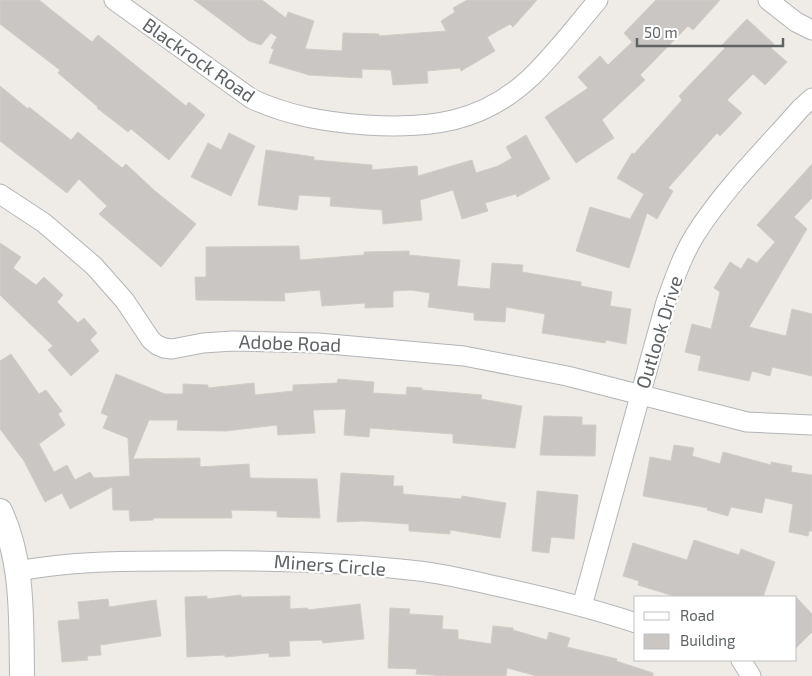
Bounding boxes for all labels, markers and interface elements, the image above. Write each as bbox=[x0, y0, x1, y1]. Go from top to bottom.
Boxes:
street label: Blackrock Road bbox=[139, 12, 260, 107]
scale bar bbox=[637, 15, 783, 47]
text: 50 m bbox=[644, 23, 678, 41]
street label: Outlook Drive bbox=[630, 273, 687, 391]
street label: Adobe Road bbox=[238, 329, 342, 356]
street label: Miners Circle bbox=[273, 549, 387, 580]
legend bbox=[634, 596, 797, 661]
text: Road bbox=[680, 606, 715, 624]
text: Building bbox=[680, 631, 736, 649]

